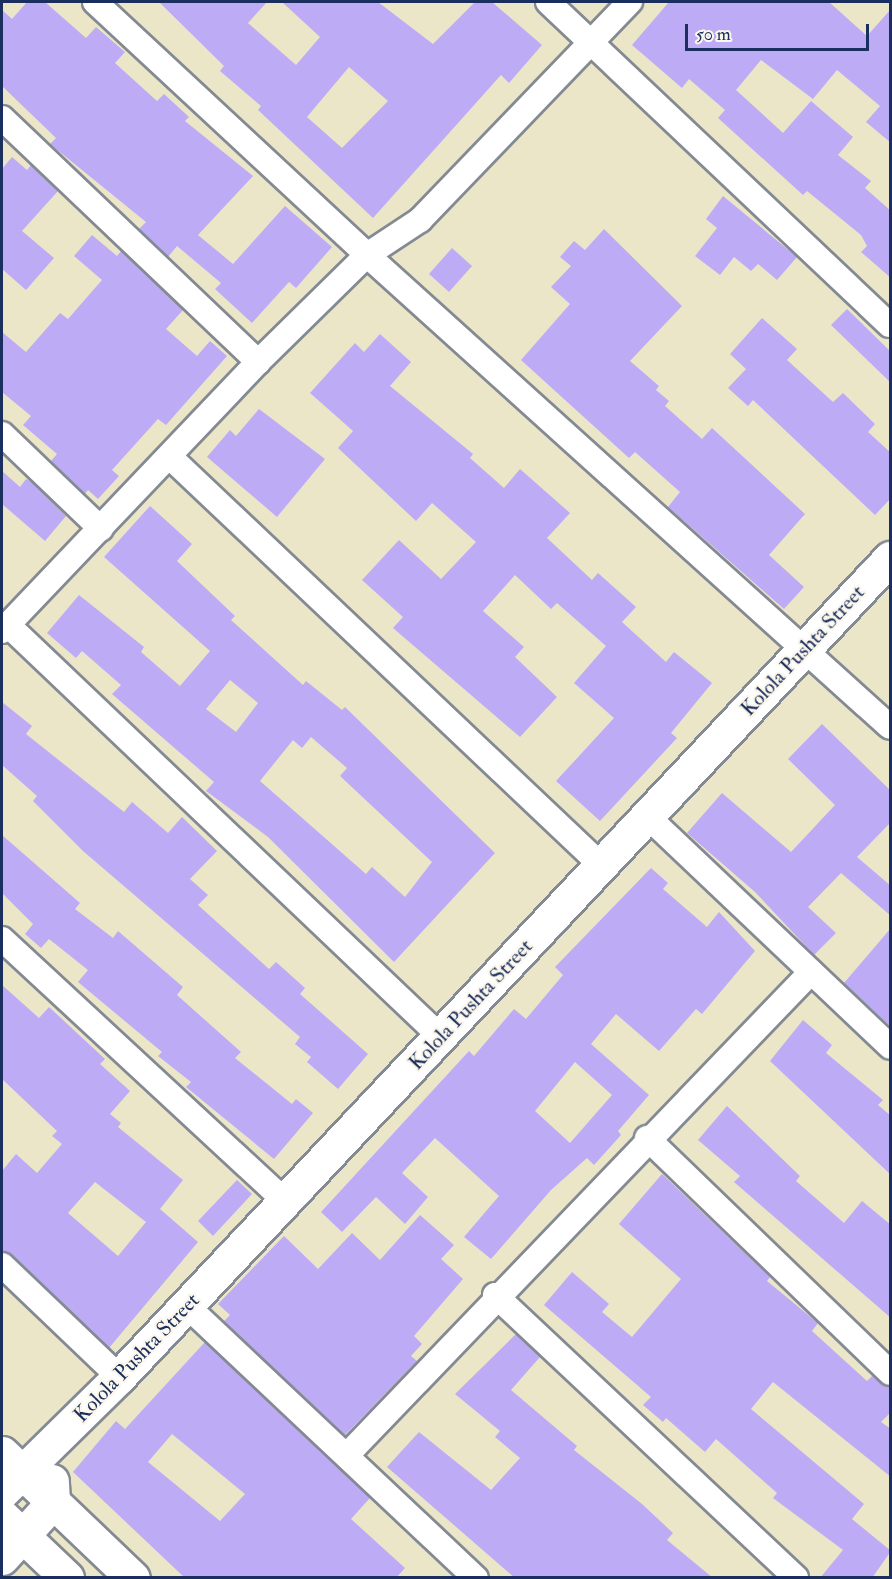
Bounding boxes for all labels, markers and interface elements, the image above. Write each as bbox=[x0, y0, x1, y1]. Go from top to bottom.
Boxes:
scale bar bbox=[688, 12, 872, 50]
text: 50 m bbox=[696, 23, 731, 46]
street label: Kolola Pushta Street bbox=[736, 580, 870, 722]
street label: Kolola Pushta Street bbox=[404, 934, 538, 1076]
street label: Kolola Pushta Street bbox=[69, 1288, 205, 1428]

